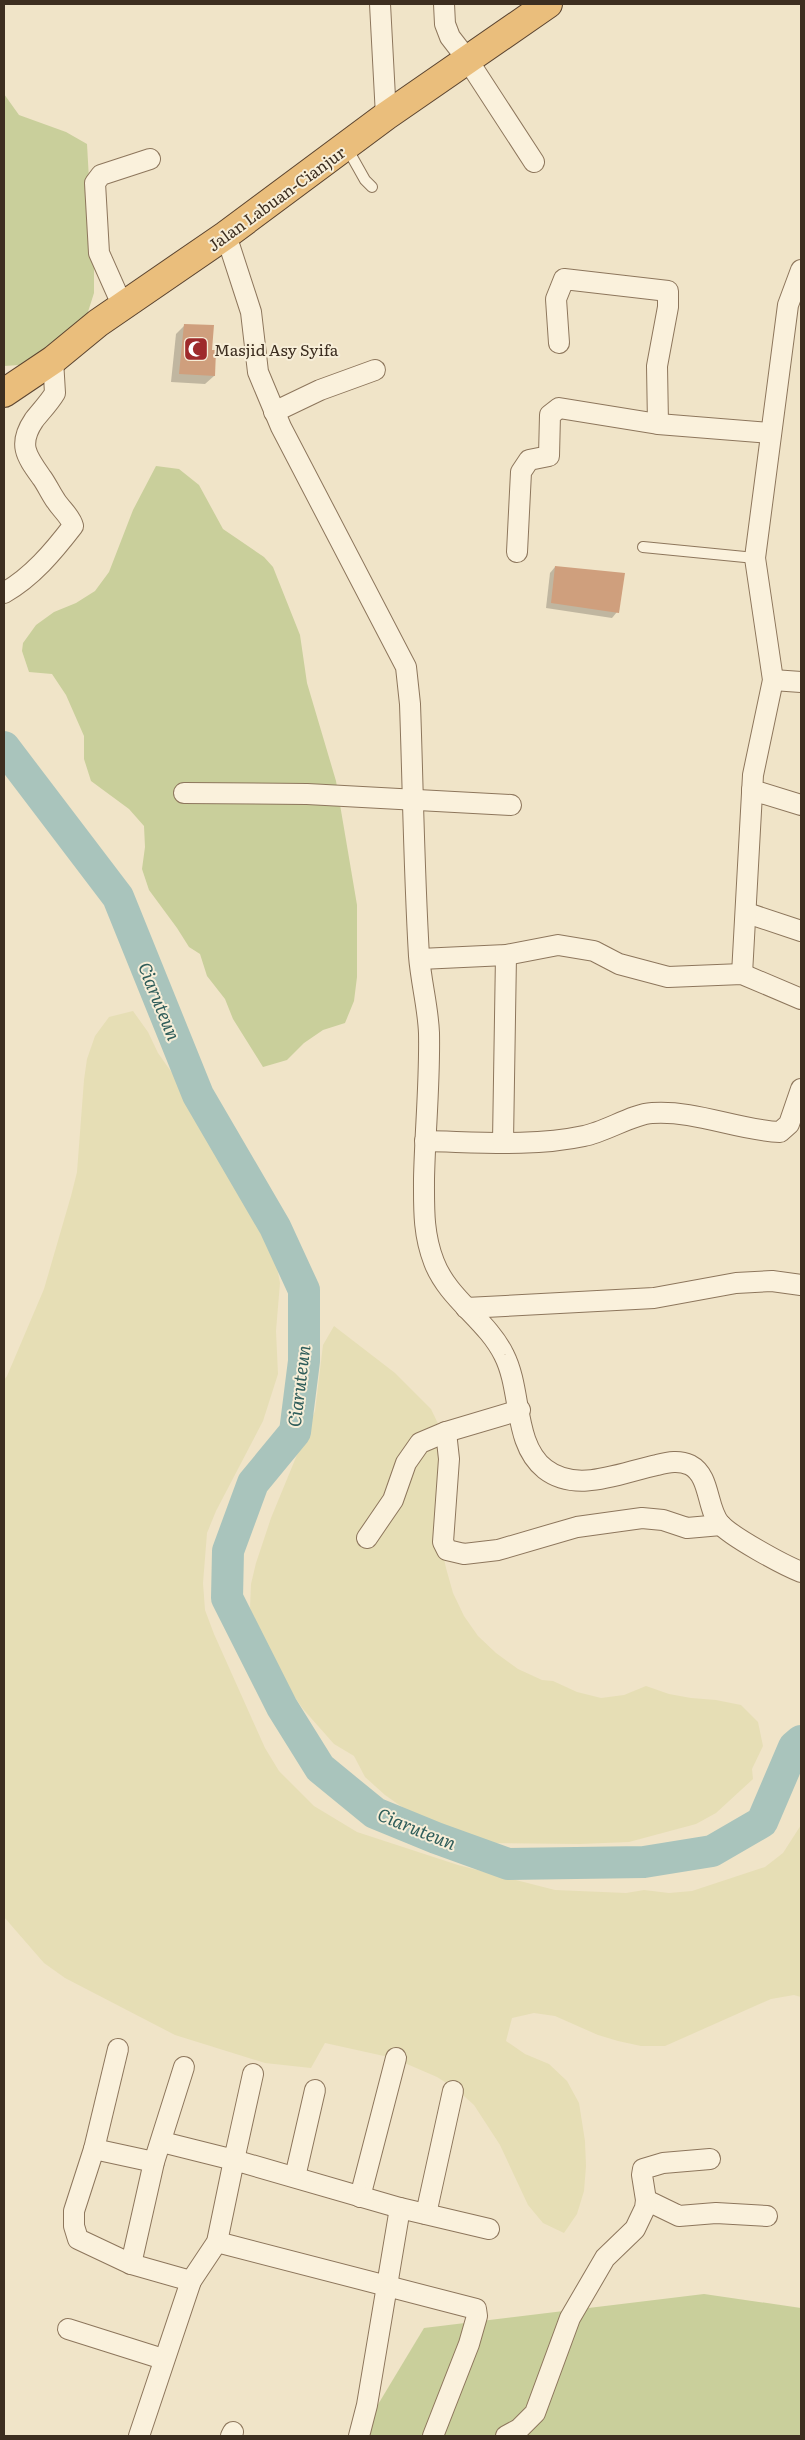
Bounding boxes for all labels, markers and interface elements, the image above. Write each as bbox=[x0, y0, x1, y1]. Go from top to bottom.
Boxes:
street label: Jalan Labuan-Cianjur bbox=[202, 139, 350, 256]
mosque icon: Masjid Asy Syifa bbox=[183, 336, 209, 362]
place label: Masjid Asy Syifa bbox=[214, 337, 339, 361]
water label: Ciaruteun bbox=[132, 958, 188, 1044]
water label: Ciaruteun bbox=[280, 1343, 316, 1428]
water label: Ciaruteun bbox=[374, 1800, 460, 1856]

